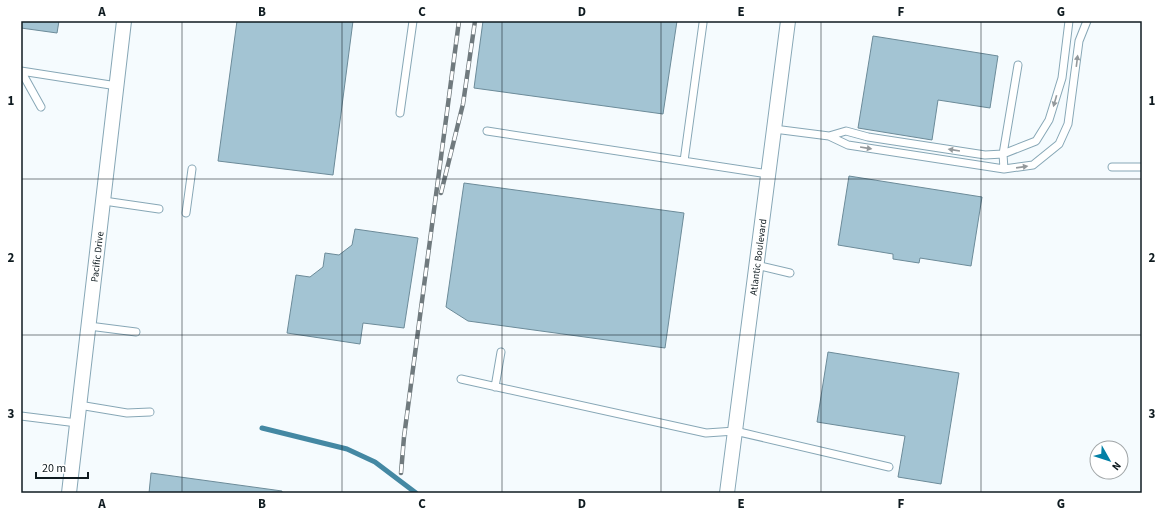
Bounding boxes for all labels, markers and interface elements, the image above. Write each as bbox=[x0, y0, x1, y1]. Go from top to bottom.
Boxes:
text: A bbox=[97, 3, 106, 21]
text: B bbox=[258, 3, 266, 21]
text: C bbox=[418, 3, 426, 21]
text: D bbox=[578, 3, 586, 21]
text: E bbox=[737, 3, 745, 21]
text: F bbox=[898, 3, 905, 21]
text: G bbox=[1057, 3, 1065, 21]
one-way arrow bbox=[1073, 55, 1080, 67]
text: 1 bbox=[8, 92, 15, 110]
text: 1 bbox=[1149, 92, 1156, 110]
one-way arrow bbox=[1052, 95, 1058, 107]
one-way arrow bbox=[860, 145, 872, 151]
one-way arrow bbox=[948, 147, 960, 153]
one-way arrow bbox=[1016, 164, 1028, 170]
street label: Atlantic Boulevard bbox=[747, 218, 770, 296]
street label: Pacific Drive bbox=[88, 231, 107, 283]
text: 2 bbox=[8, 249, 15, 267]
text: 2 bbox=[1149, 249, 1156, 267]
text: 3 bbox=[8, 405, 15, 423]
text: 3 bbox=[1149, 405, 1156, 423]
north arrow bbox=[1089, 440, 1129, 480]
scale bar bbox=[36, 454, 88, 480]
text: N bbox=[1108, 458, 1125, 474]
text: 20 m bbox=[42, 460, 66, 477]
text: A bbox=[97, 495, 106, 513]
text: B bbox=[258, 495, 266, 513]
text: C bbox=[418, 495, 426, 513]
text: D bbox=[578, 495, 586, 513]
text: E bbox=[737, 495, 745, 513]
text: F bbox=[898, 495, 905, 513]
text: G bbox=[1057, 495, 1065, 513]

